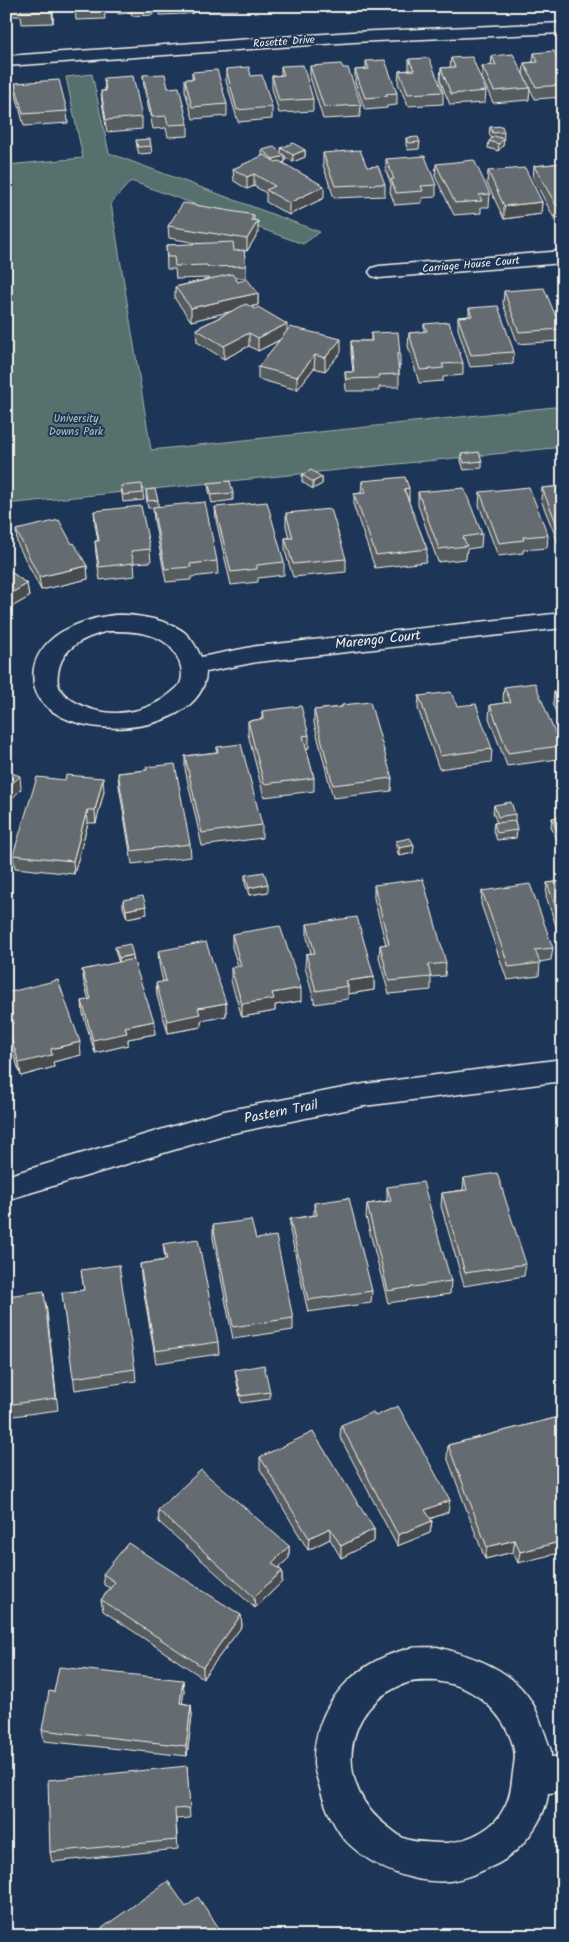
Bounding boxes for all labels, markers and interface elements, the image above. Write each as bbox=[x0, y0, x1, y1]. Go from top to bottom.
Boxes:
street label: Rosette Drive bbox=[253, 31, 316, 53]
street label: Carriage House Court bbox=[421, 252, 521, 278]
park label: University Downs Park bbox=[49, 410, 104, 441]
street label: Marengo Court bbox=[334, 624, 423, 655]
street label: Pastern Trail bbox=[242, 1094, 320, 1130]

